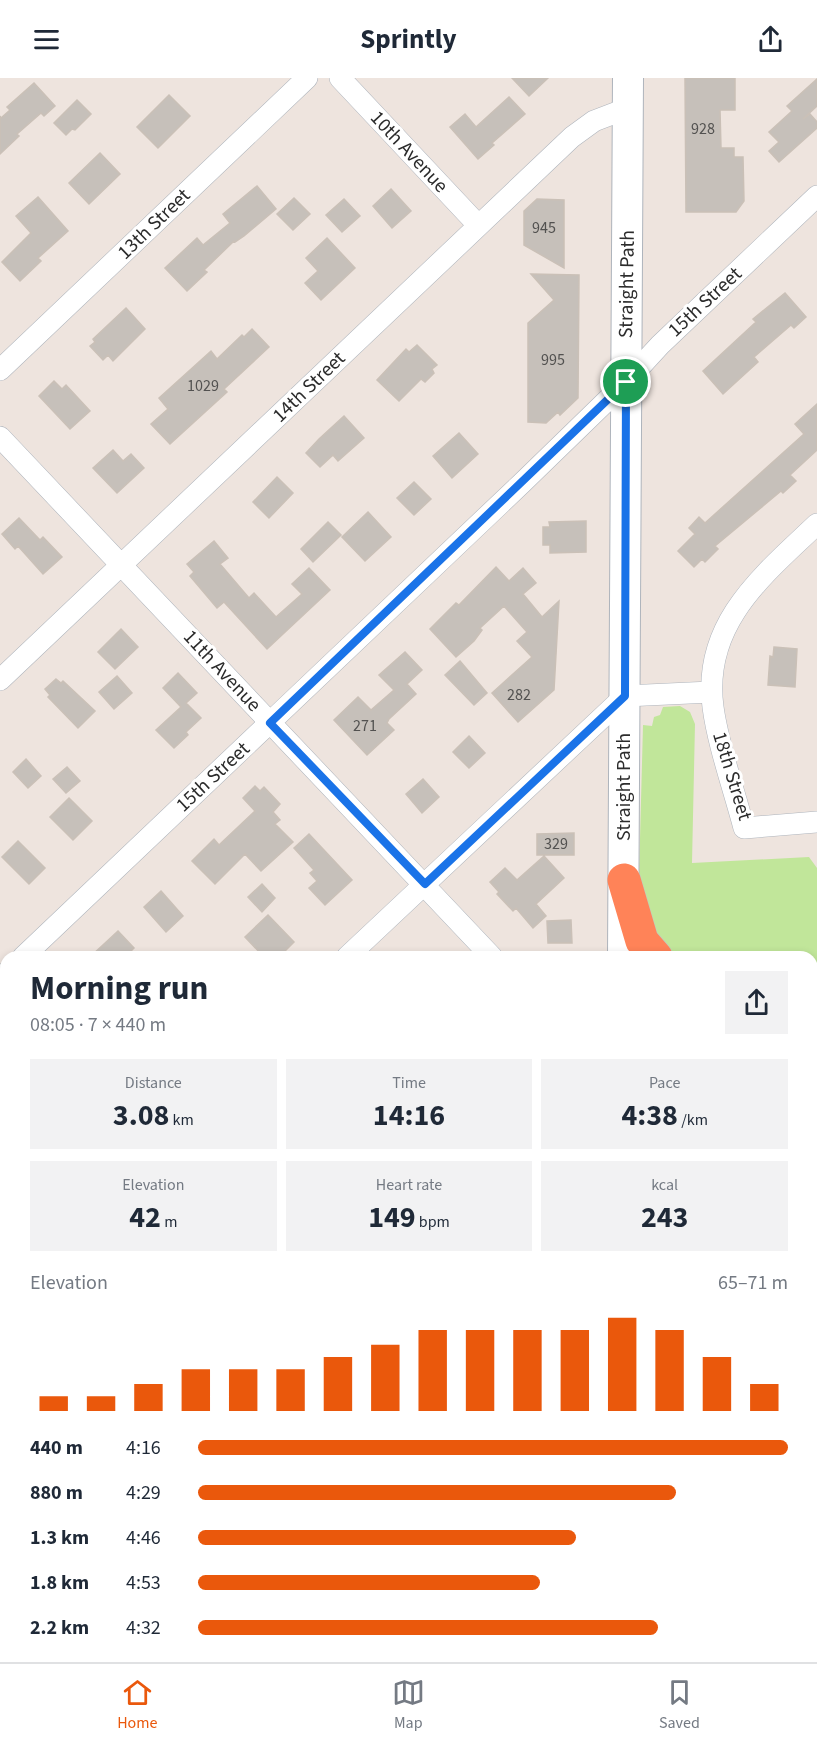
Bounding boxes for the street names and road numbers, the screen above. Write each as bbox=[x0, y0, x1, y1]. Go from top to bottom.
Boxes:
street label: 10th Avenue bbox=[364, 105, 454, 199]
street label: 13th Street bbox=[111, 182, 197, 266]
street label: Straight Path bbox=[612, 230, 642, 338]
street label: 15th Street bbox=[662, 260, 748, 343]
street label: 14th Street bbox=[266, 345, 352, 429]
street label: 11th Avenue bbox=[177, 624, 267, 718]
street label: 18th Street bbox=[705, 728, 759, 824]
street label: Straight Path bbox=[610, 733, 638, 841]
street label: 15th Street bbox=[170, 735, 256, 818]

